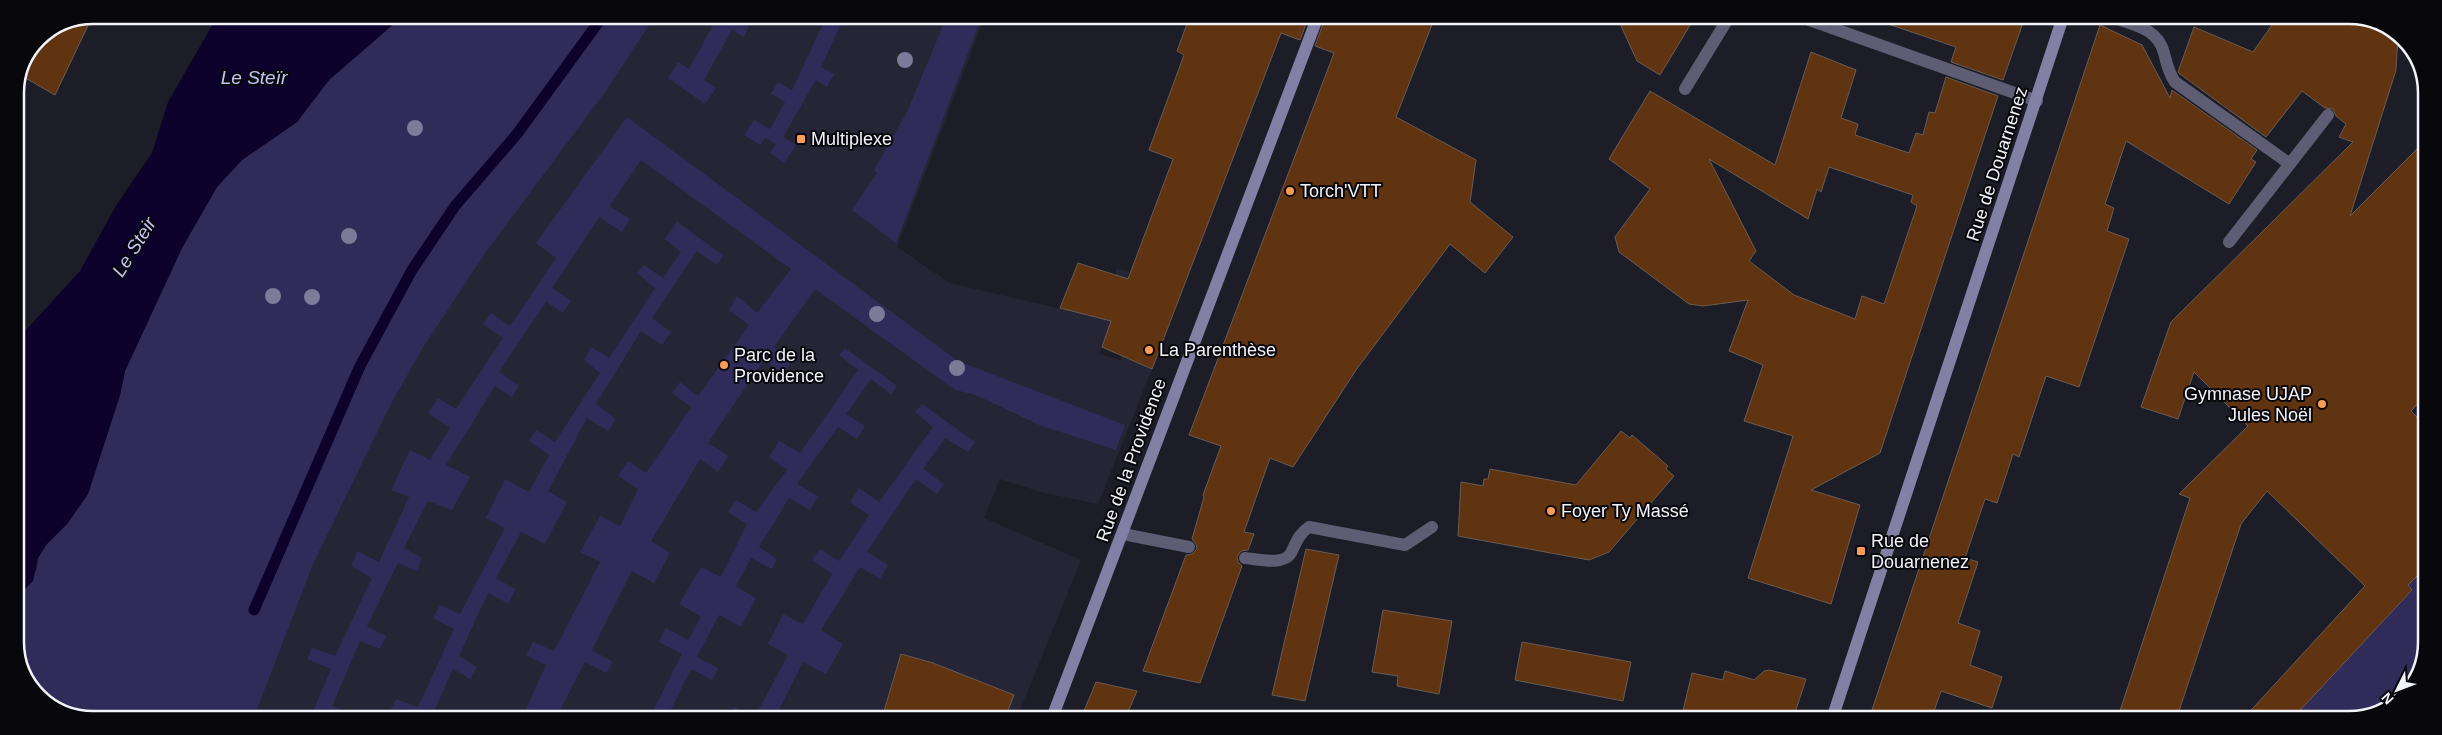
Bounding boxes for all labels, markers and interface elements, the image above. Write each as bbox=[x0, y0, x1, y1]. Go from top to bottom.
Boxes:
water label: Le Steïr bbox=[221, 67, 288, 88]
street label: Rue de Douarnenez bbox=[1963, 84, 2031, 244]
place label: Multiplexe bbox=[811, 129, 892, 149]
marker: Multiplexe bbox=[795, 133, 807, 145]
place label: Torch'VTT bbox=[1300, 181, 1381, 201]
marker: Torch'VTT bbox=[1284, 185, 1296, 197]
water label: Le Steir bbox=[108, 213, 161, 280]
place label: La Parenthèse bbox=[1159, 340, 1276, 360]
marker: La Parenthèse bbox=[1143, 344, 1155, 356]
place label: Parc de la Providence bbox=[734, 345, 824, 386]
marker: Parc de la Providence bbox=[718, 359, 730, 371]
street label: Rue de la Providence bbox=[1092, 376, 1170, 544]
place label: Gymnase UJAP Jules Noël bbox=[2184, 384, 2312, 425]
marker: Gymnase UJAP Jules Noël bbox=[2316, 398, 2328, 410]
place label: Foyer Ty Massé bbox=[1561, 501, 1689, 521]
marker: Foyer Ty Massé bbox=[1545, 505, 1557, 517]
place label: Rue de Douarnenez bbox=[1871, 531, 1969, 572]
marker: Rue de Douarnenez bbox=[1855, 545, 1867, 557]
north arrow bbox=[2372, 665, 2422, 715]
text: N bbox=[2378, 690, 2397, 708]

